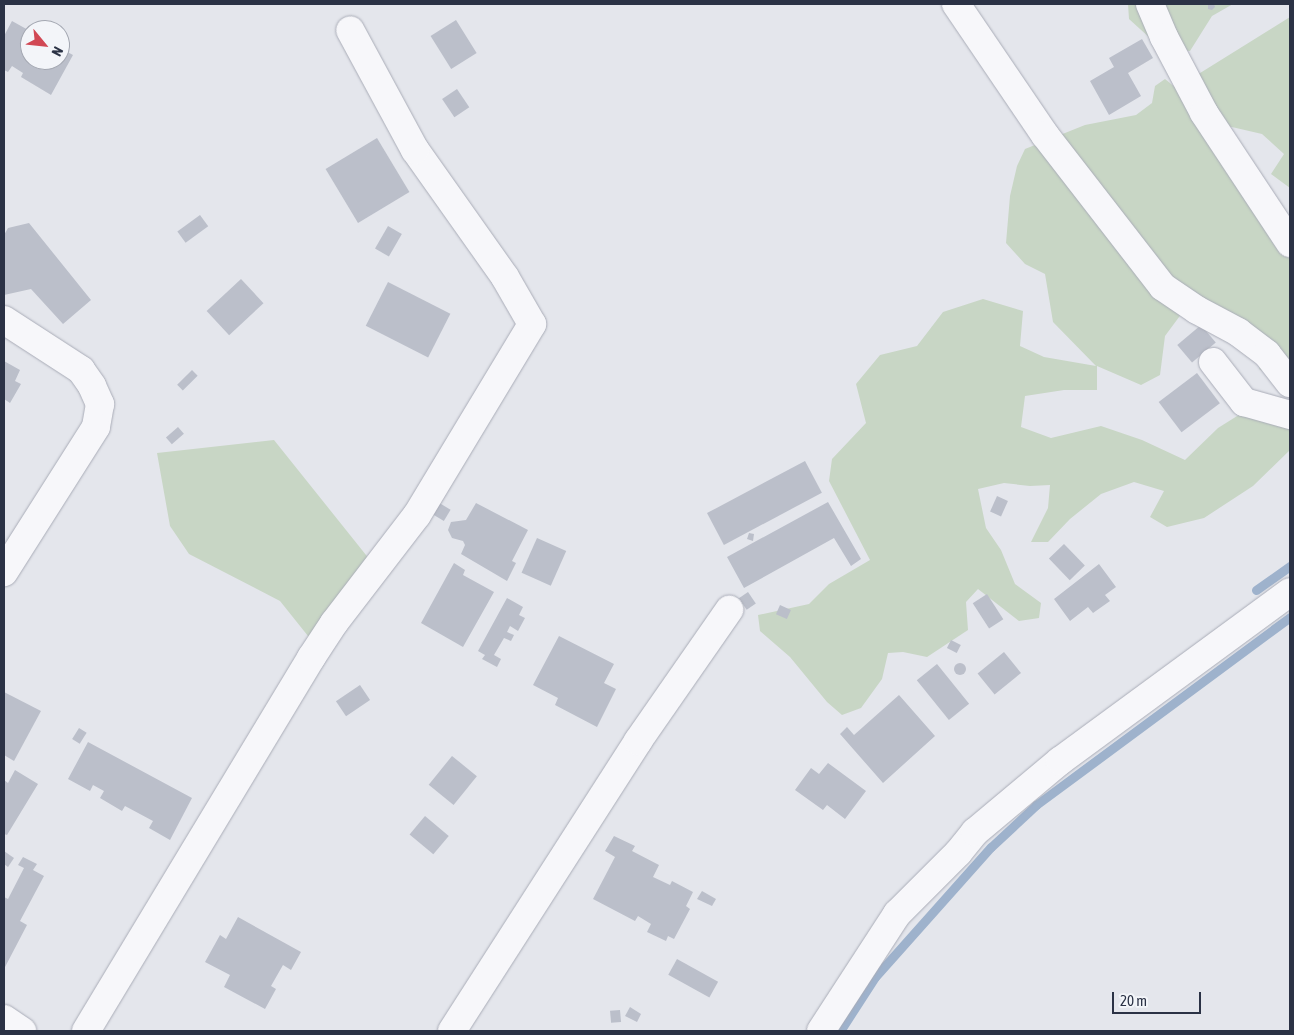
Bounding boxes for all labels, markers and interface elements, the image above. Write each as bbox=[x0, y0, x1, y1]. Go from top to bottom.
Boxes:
north arrow bbox=[20, 20, 70, 70]
text: N bbox=[48, 44, 66, 59]
scale bar bbox=[1114, 982, 1203, 1014]
text: 20 m bbox=[1120, 992, 1147, 1009]

